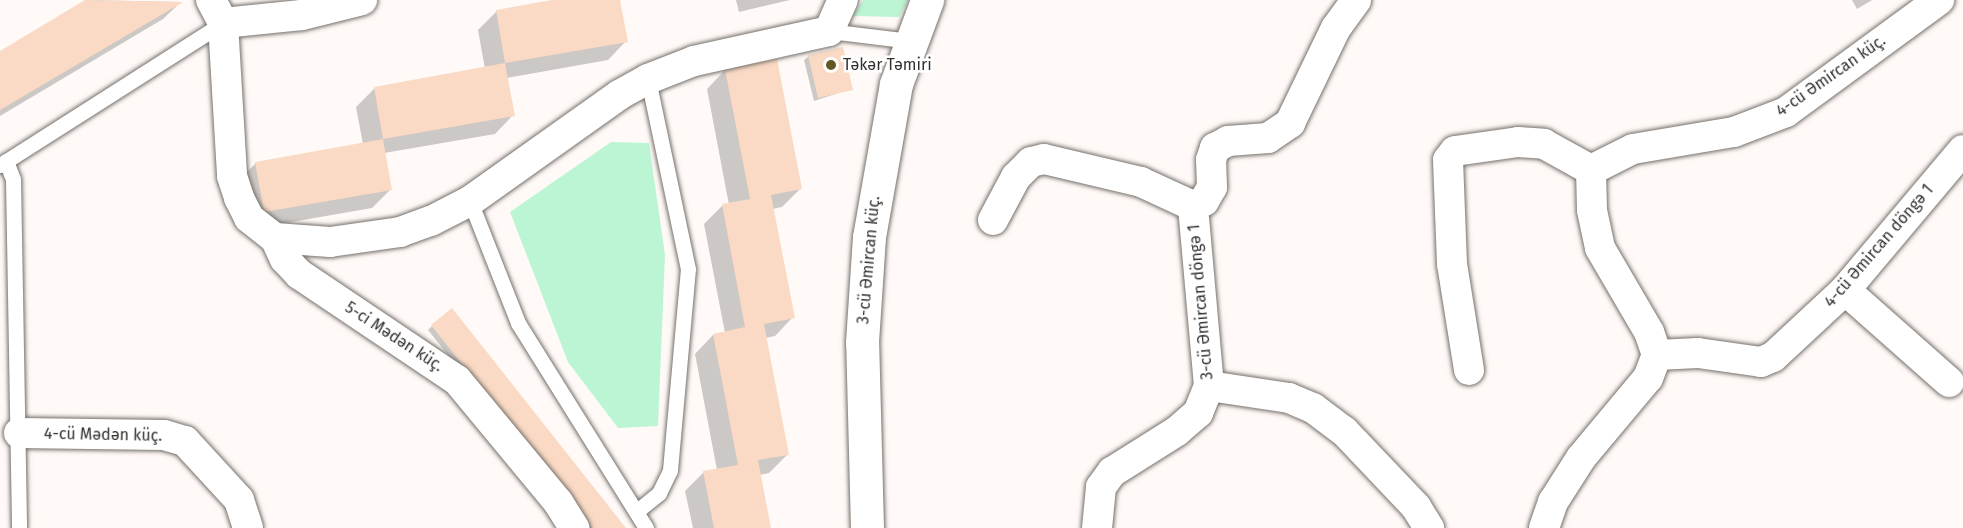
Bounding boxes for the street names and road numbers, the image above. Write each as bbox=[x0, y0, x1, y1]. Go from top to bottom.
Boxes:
street label: 4-cü Əmircan küç. bbox=[1773, 31, 1889, 121]
street label: 4-cü Əmircan döngə 1 bbox=[1820, 181, 1938, 311]
street label: 3-cü Əmircan küç. bbox=[854, 195, 884, 325]
street label: 3-cü Əmircan döngə 1 bbox=[1185, 223, 1217, 381]
street label: 5-ci Mədən küç. bbox=[341, 298, 447, 376]
street label: 4-cü Mədən küç. bbox=[44, 424, 162, 446]

